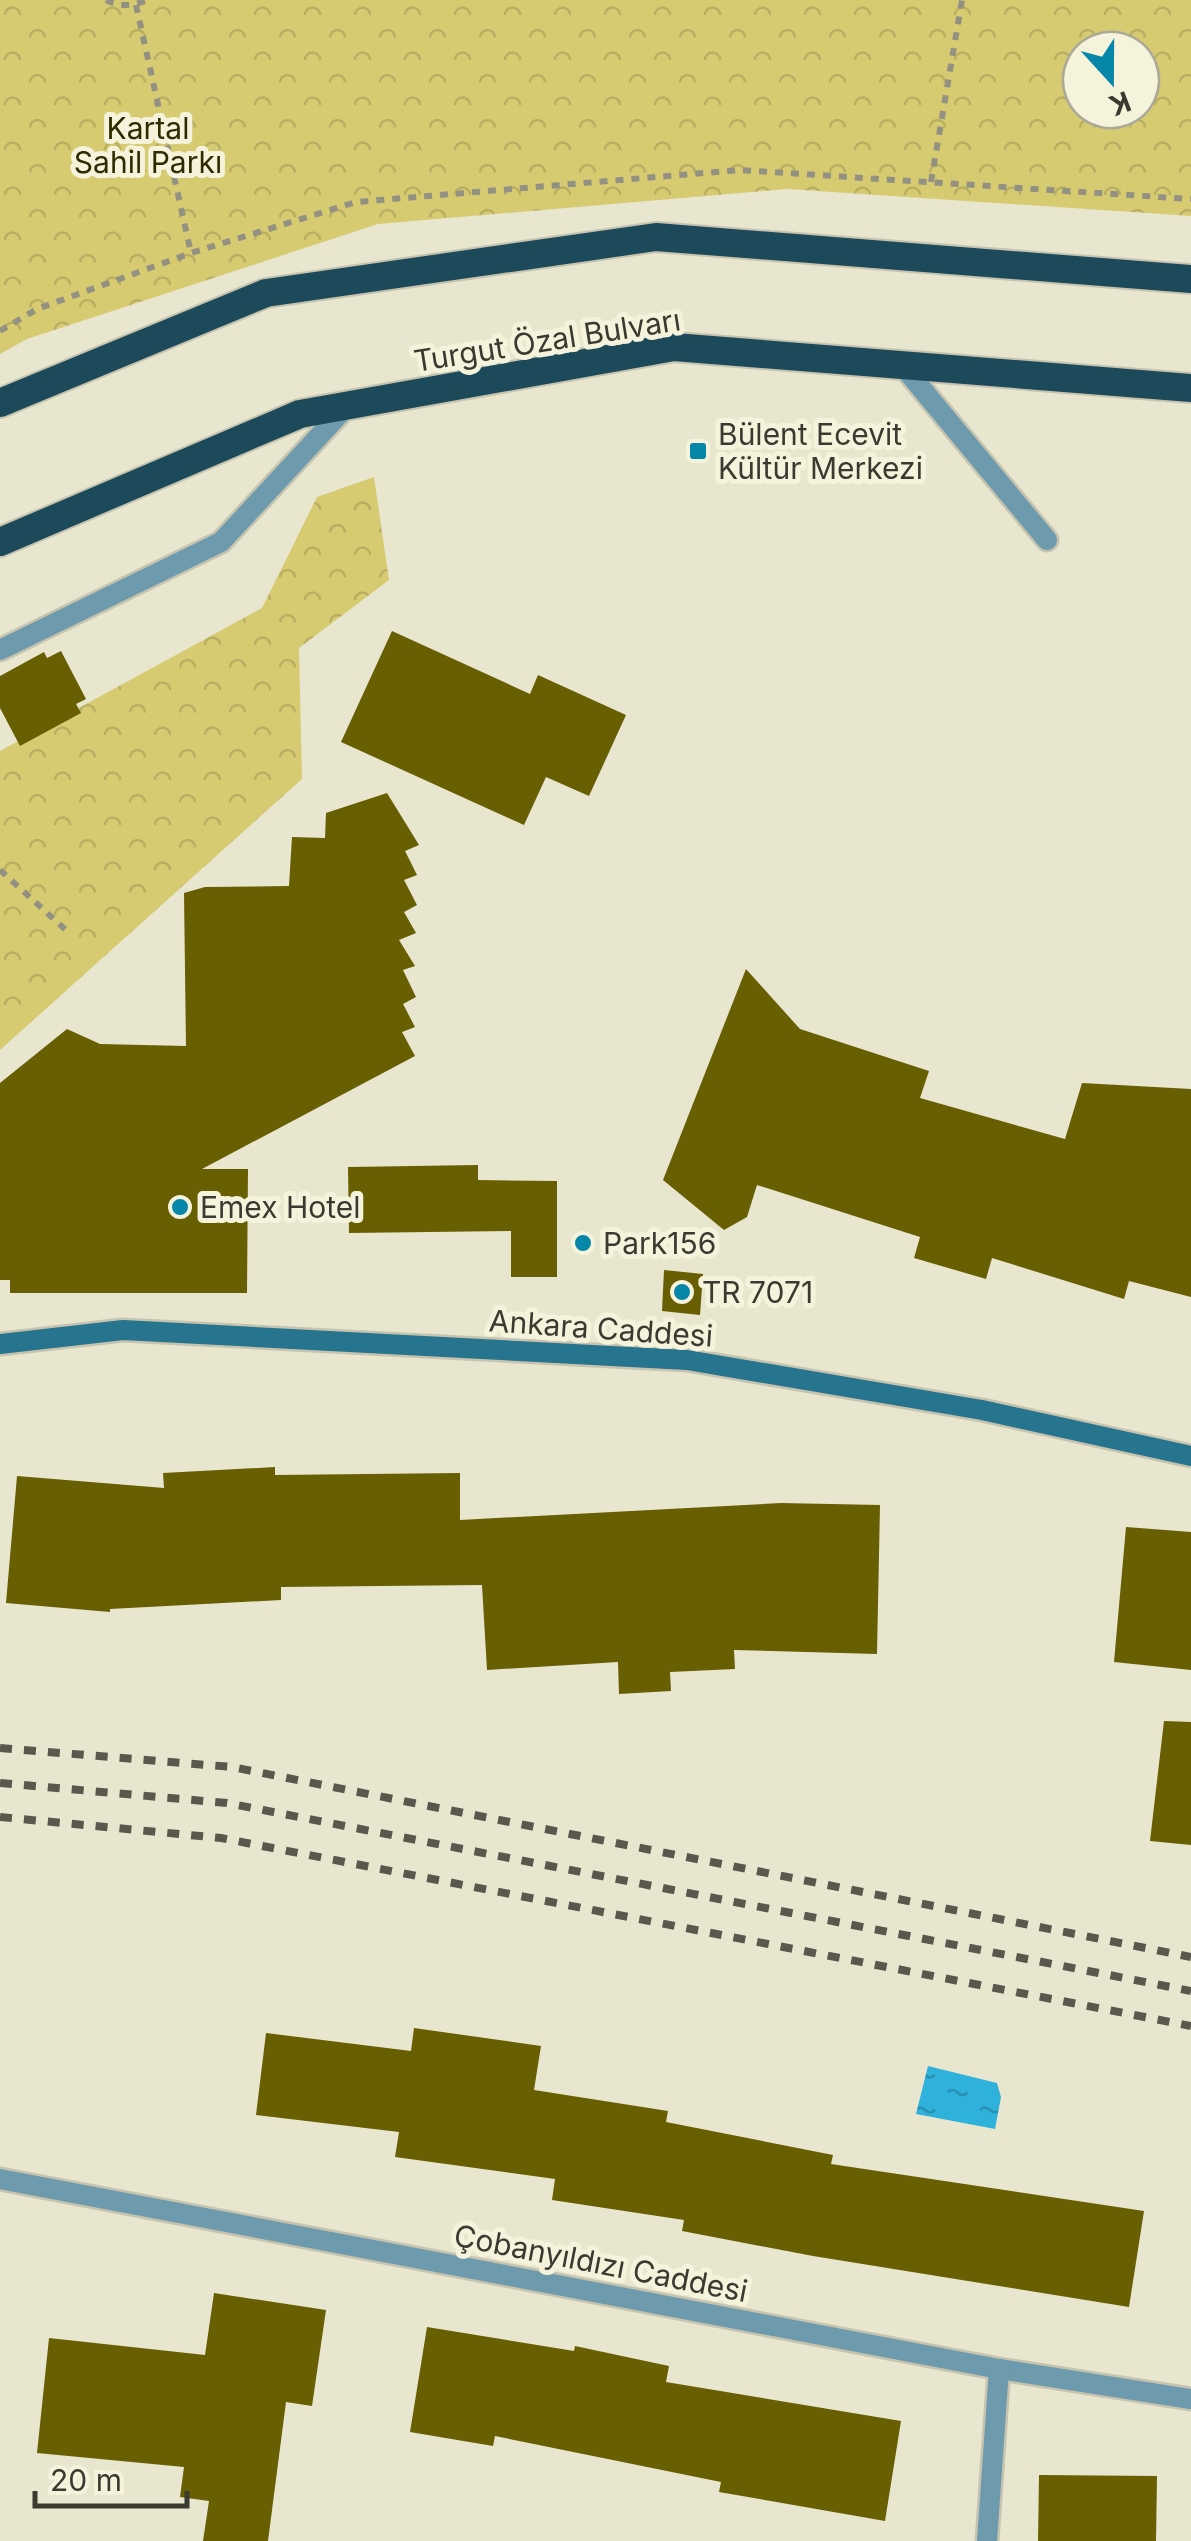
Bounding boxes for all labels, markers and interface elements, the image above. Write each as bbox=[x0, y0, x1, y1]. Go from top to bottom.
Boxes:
north arrow bbox=[1061, 30, 1161, 130]
text: K bbox=[1104, 84, 1135, 123]
park label: Kartal Sahil Parkı bbox=[74, 110, 222, 180]
street label: Turgut Özal Bulvarı bbox=[411, 301, 683, 379]
place label: Bülent Ecevit Kültür Merkezi bbox=[718, 416, 923, 486]
marker: Bülent Ecevit Kültür Merkezi bbox=[687, 440, 709, 462]
place label: Emex Hotel bbox=[200, 1189, 361, 1225]
marker: Emex Hotel bbox=[169, 1196, 191, 1218]
place label: Park156 bbox=[603, 1225, 716, 1261]
marker: Park156 bbox=[572, 1232, 594, 1254]
place label: TR 7071 bbox=[702, 1274, 813, 1310]
marker: TR 7071 bbox=[671, 1281, 693, 1303]
street label: Ankara Caddesi bbox=[488, 1302, 714, 1354]
street label: Çobanyıldızı Caddesi bbox=[451, 2217, 751, 2309]
scale bar bbox=[35, 2446, 188, 2508]
text: 20 m bbox=[50, 2462, 122, 2498]

